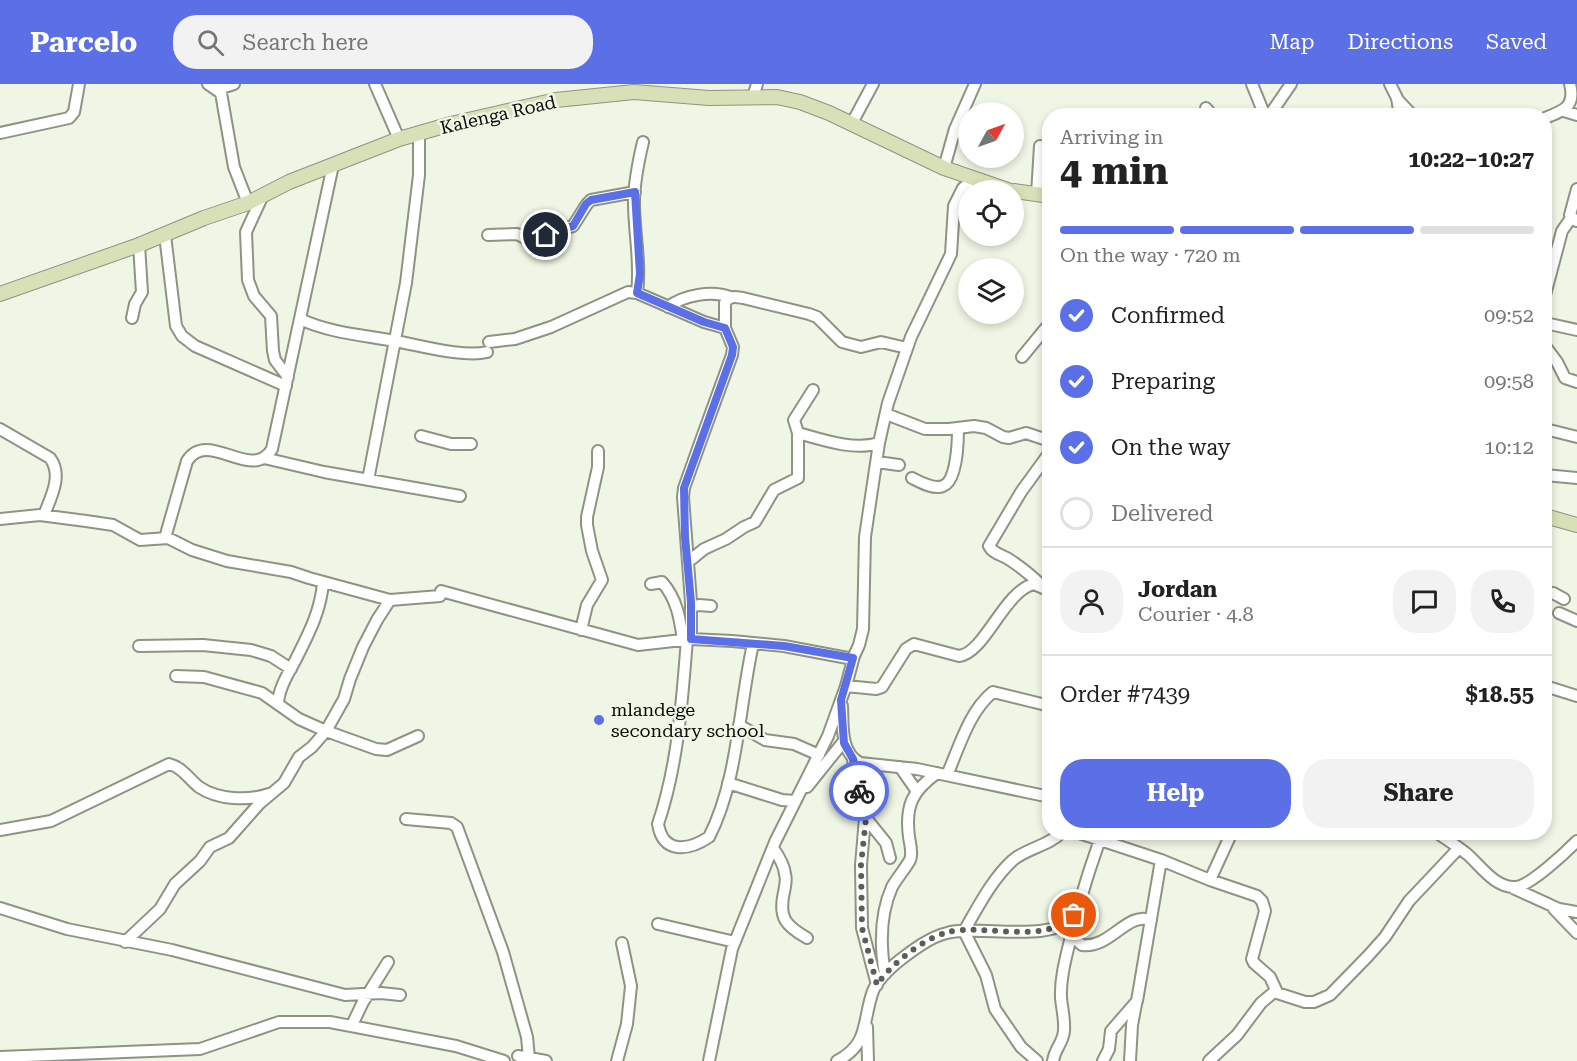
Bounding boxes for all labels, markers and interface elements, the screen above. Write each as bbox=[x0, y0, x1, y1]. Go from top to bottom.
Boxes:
search box bbox=[173, 15, 593, 69]
text: Parcelo bbox=[30, 26, 137, 59]
icon: search bbox=[194, 26, 227, 59]
text: Search here bbox=[242, 30, 368, 55]
text: Map bbox=[1270, 30, 1314, 54]
text: Directions bbox=[1347, 30, 1453, 54]
text: Saved bbox=[1486, 30, 1547, 54]
street label: Kalenga Road bbox=[438, 91, 558, 138]
north arrow bbox=[958, 102, 1024, 168]
map controls bbox=[958, 102, 1024, 324]
text: Arriving in bbox=[1060, 125, 1163, 149]
text: 10:22–10:27 bbox=[1408, 147, 1534, 172]
text: 4 min bbox=[1060, 148, 1168, 194]
button: locate bbox=[958, 180, 1024, 246]
pin bbox=[520, 209, 571, 260]
icon: home bbox=[529, 218, 562, 251]
text: On the way · 720 m bbox=[1060, 243, 1241, 267]
button: layers bbox=[958, 258, 1024, 324]
icon: check bbox=[1060, 299, 1093, 332]
text: Confirmed bbox=[1111, 303, 1225, 328]
text: 09:52 bbox=[1484, 303, 1534, 327]
icon: check bbox=[1060, 365, 1093, 398]
text: Preparing bbox=[1111, 369, 1215, 394]
text: 09:58 bbox=[1484, 369, 1534, 393]
icon: check bbox=[1060, 431, 1093, 464]
text: On the way bbox=[1111, 435, 1231, 460]
text: 10:12 bbox=[1484, 435, 1534, 459]
text: Delivered bbox=[1111, 501, 1213, 526]
button: person bbox=[1060, 570, 1123, 633]
button: chat bbox=[1393, 570, 1456, 633]
button: phone bbox=[1471, 570, 1534, 633]
text: Jordan bbox=[1138, 577, 1217, 602]
text: Courier · 4.8 bbox=[1138, 602, 1254, 626]
text: Order #7439 bbox=[1060, 682, 1190, 707]
text: $18.55 bbox=[1465, 682, 1534, 707]
place label: mlandege secondary school bbox=[611, 699, 765, 741]
marker: mlandege secondary school bbox=[592, 713, 606, 727]
button: Help bbox=[1060, 759, 1291, 828]
button: Share bbox=[1303, 759, 1534, 828]
courier bbox=[829, 761, 889, 821]
icon: bike bbox=[843, 775, 876, 808]
pin bbox=[1048, 889, 1099, 940]
icon: bag bbox=[1057, 898, 1090, 931]

